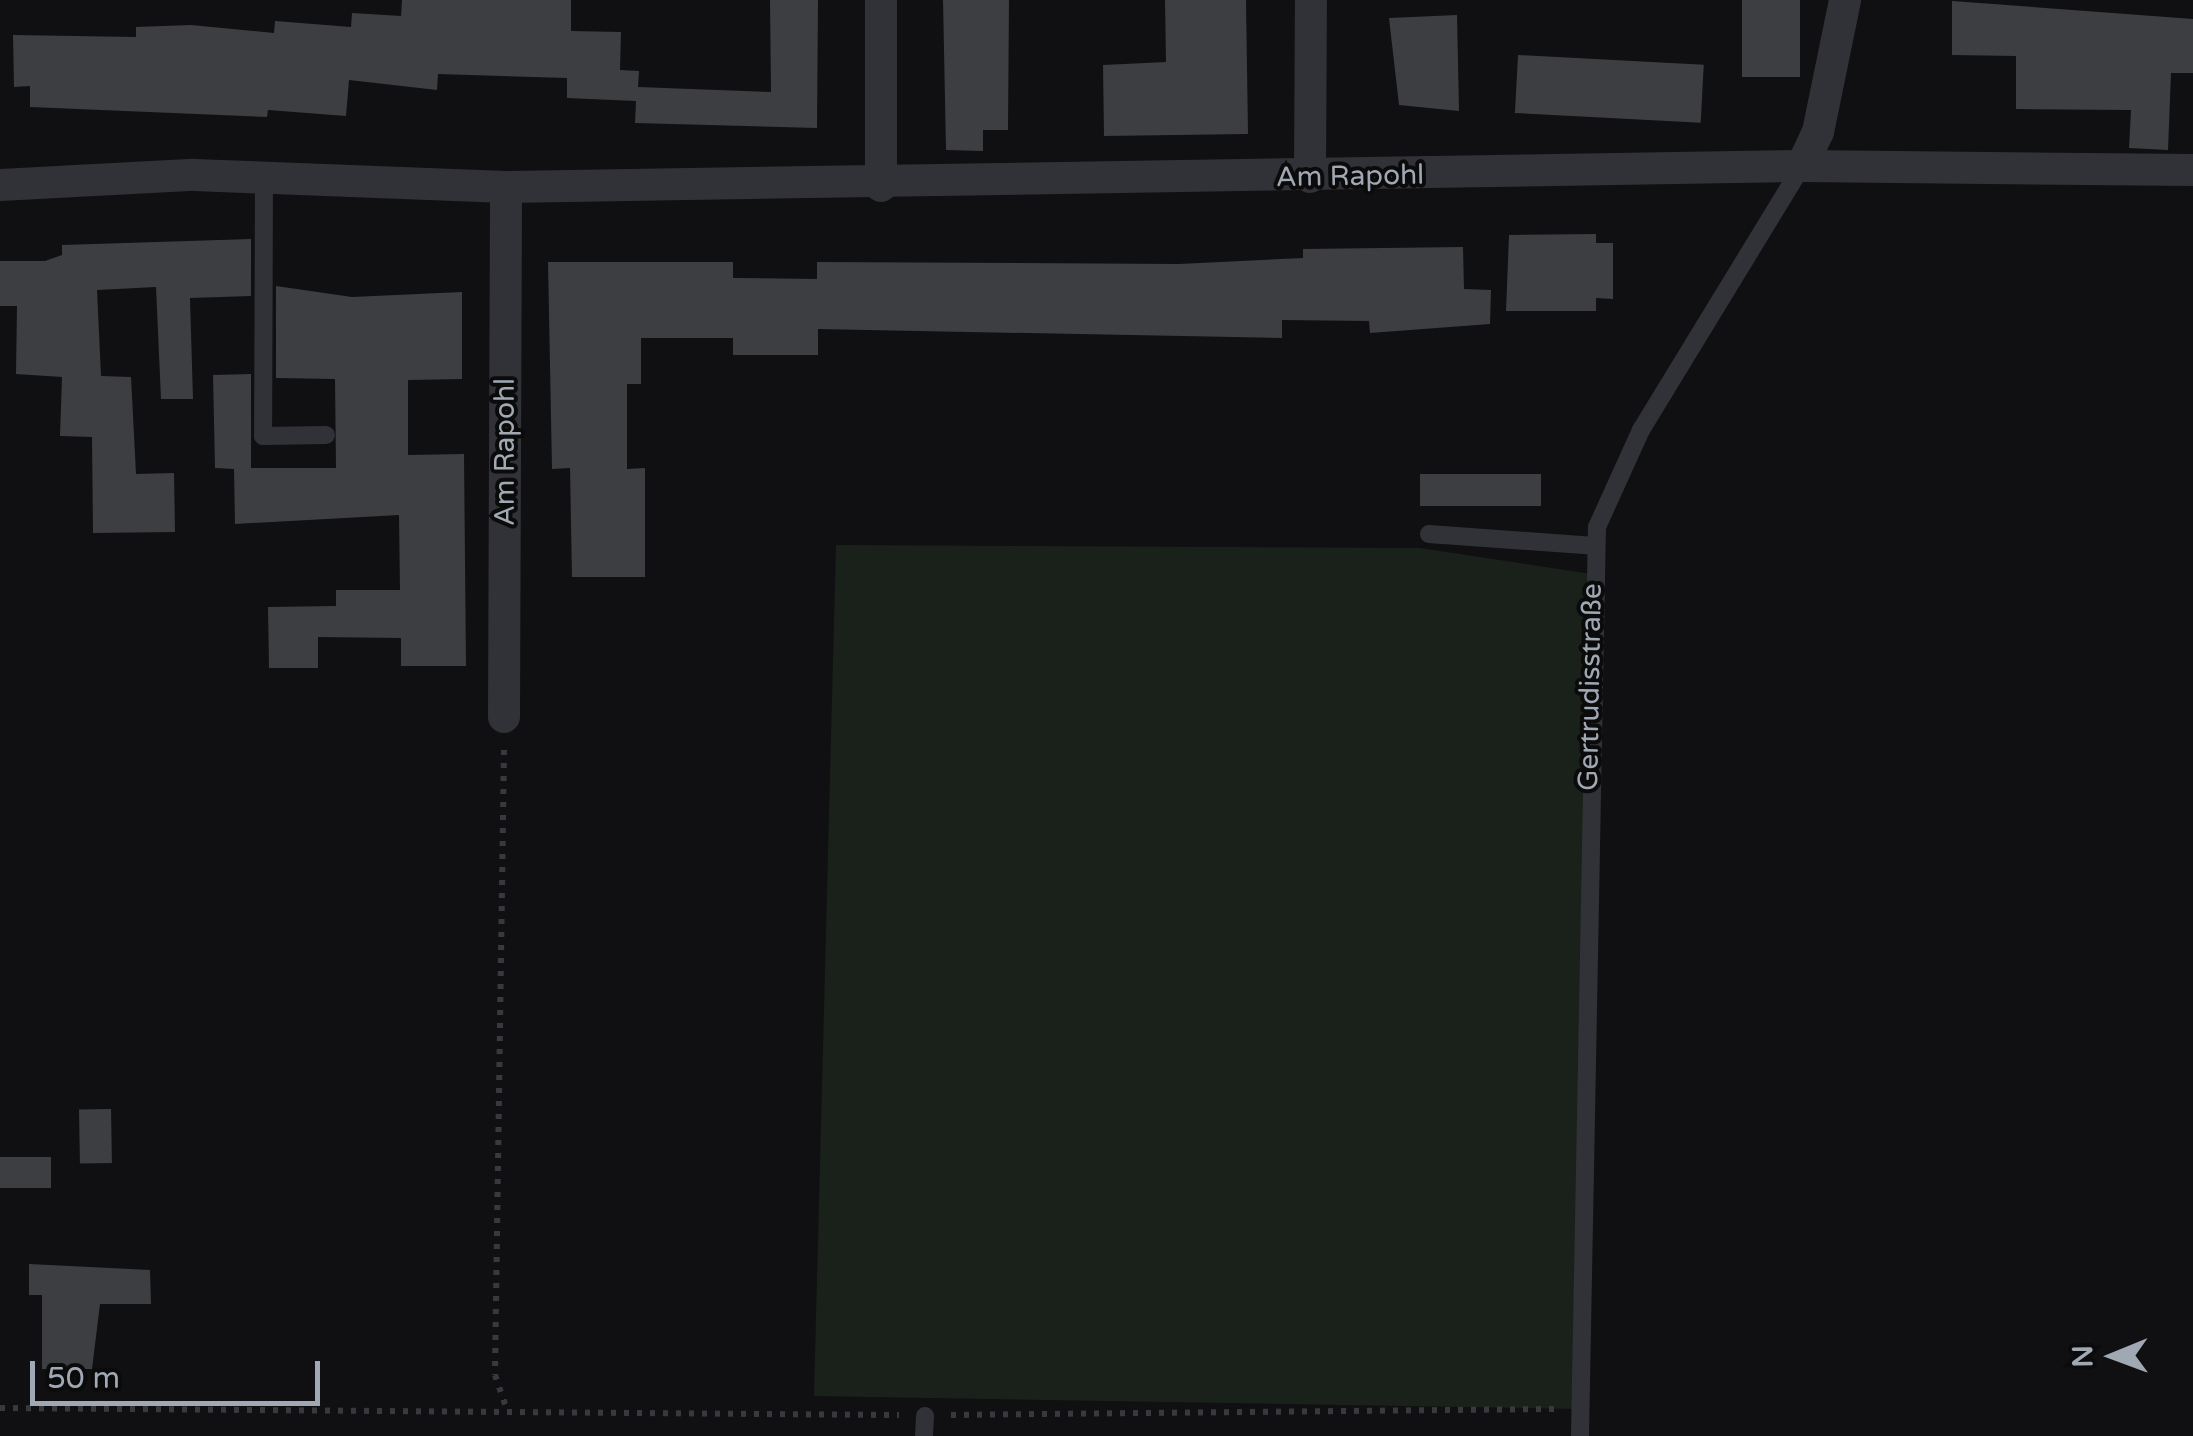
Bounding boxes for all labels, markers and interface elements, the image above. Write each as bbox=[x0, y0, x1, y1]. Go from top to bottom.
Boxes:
street label: Am Rapohl bbox=[1276, 158, 1424, 194]
street label: Am Rapohl bbox=[488, 378, 522, 526]
street label: Gertrudisstraße bbox=[1571, 583, 1609, 791]
north arrow bbox=[2063, 1306, 2163, 1406]
scale bar bbox=[35, 1341, 325, 1403]
text: N bbox=[2066, 1345, 2100, 1368]
text: 50 m bbox=[47, 1360, 120, 1397]

